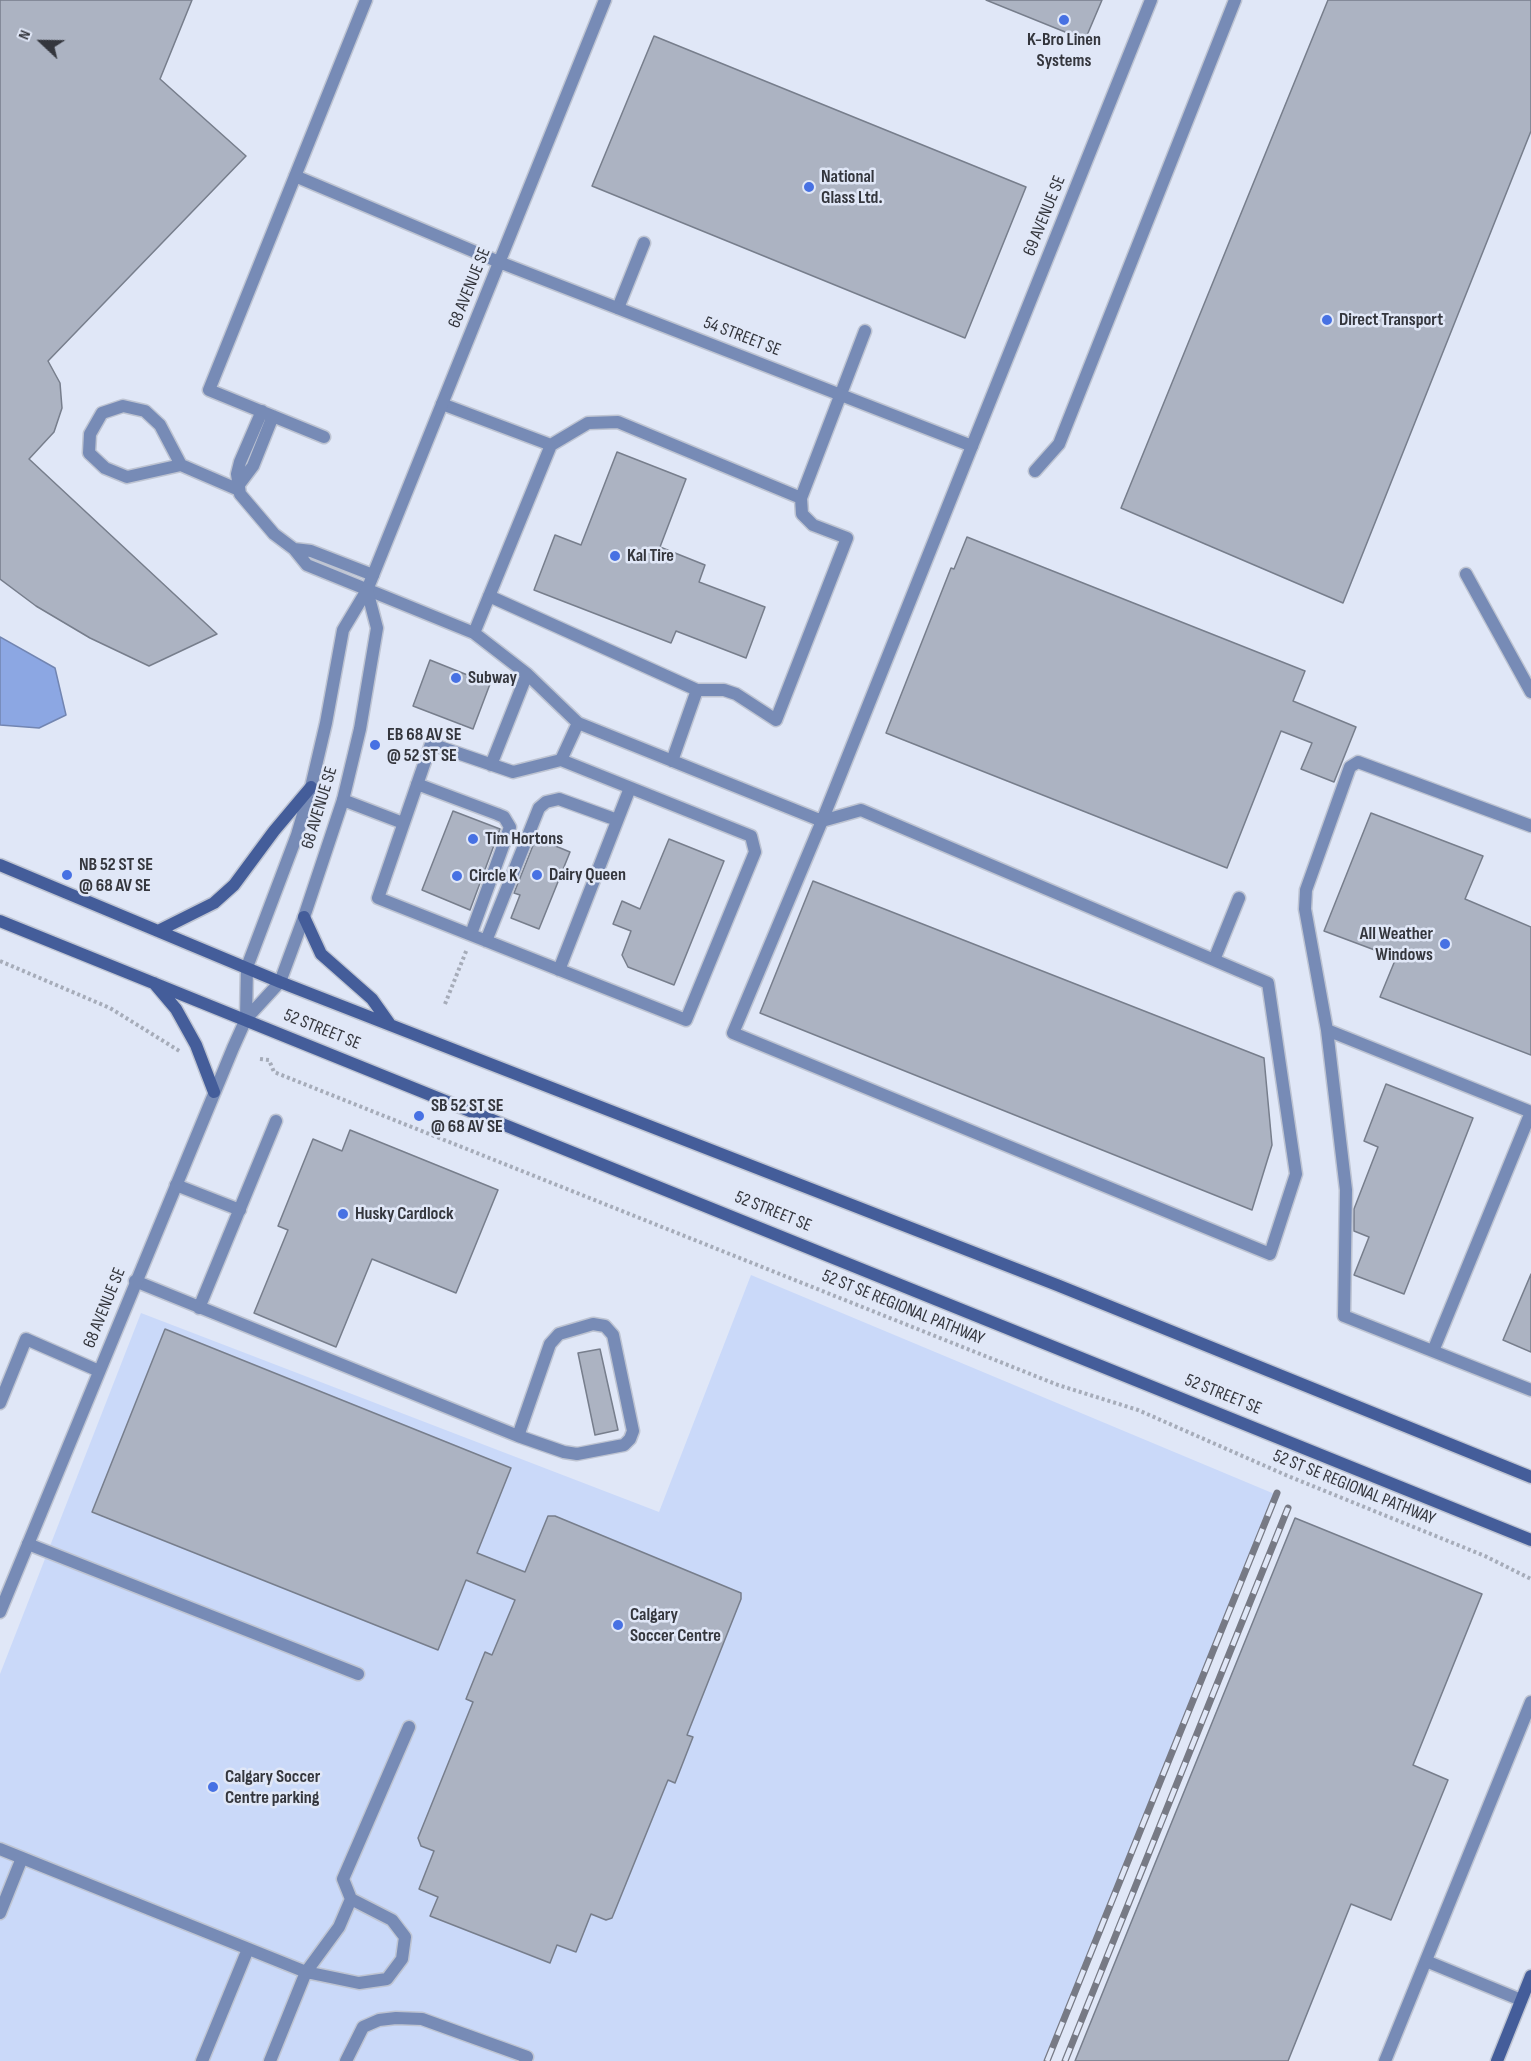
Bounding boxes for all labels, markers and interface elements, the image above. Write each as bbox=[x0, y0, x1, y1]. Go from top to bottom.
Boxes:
north arrow bbox=[12, 12, 72, 72]
marker: K-Bro Linen Systems bbox=[1057, 13, 1071, 27]
text: N bbox=[14, 28, 35, 43]
place label: K-Bro Linen Systems bbox=[1027, 29, 1101, 72]
place label: National Glass Ltd. bbox=[821, 166, 883, 208]
street label: 69 AVENUE SE bbox=[1019, 173, 1071, 259]
marker: National Glass Ltd. bbox=[802, 180, 816, 194]
street label: 68 AVENUE SE bbox=[444, 245, 496, 331]
place label: Direct Transport bbox=[1339, 309, 1443, 331]
street label: 54 STREET SE bbox=[700, 312, 784, 362]
marker: Direct Transport bbox=[1320, 313, 1334, 327]
place label: Kal Tire bbox=[627, 545, 674, 567]
marker: Kal Tire bbox=[608, 549, 622, 563]
place label: Subway bbox=[468, 667, 517, 689]
marker: Subway bbox=[449, 671, 463, 685]
place label: EB 68 AV SE @ 52 ST SE bbox=[387, 724, 461, 766]
marker: EB 68 AV SE @ 52 ST SE bbox=[368, 738, 382, 752]
street label: 68 AVENUE SE bbox=[297, 764, 343, 852]
place label: Tim Hortons bbox=[485, 828, 563, 850]
marker: Tim Hortons bbox=[466, 832, 480, 846]
place label: NB 52 ST SE @ 68 AV SE bbox=[79, 854, 153, 896]
place label: Dairy Queen bbox=[549, 864, 626, 886]
place label: Circle K bbox=[469, 865, 518, 887]
marker: NB 52 ST SE @ 68 AV SE bbox=[60, 868, 74, 882]
marker: Dairy Queen bbox=[530, 868, 544, 882]
marker: Circle K bbox=[450, 869, 464, 883]
place label: All Weather Windows bbox=[1360, 923, 1433, 966]
marker: All Weather Windows bbox=[1438, 937, 1452, 951]
street label: 52 STREET SE bbox=[280, 1005, 364, 1055]
place label: SB 52 ST SE @ 68 AV SE bbox=[431, 1095, 504, 1138]
marker: SB 52 ST SE @ 68 AV SE bbox=[412, 1109, 426, 1123]
street label: 52 STREET SE bbox=[731, 1187, 815, 1237]
place label: Husky Cardlock bbox=[355, 1203, 454, 1225]
marker: Husky Cardlock bbox=[336, 1207, 350, 1221]
street label: 68 AVENUE SE bbox=[79, 1265, 131, 1351]
street label: 52 ST SE REGIONAL PATHWAY bbox=[819, 1266, 987, 1350]
street label: 52 STREET SE bbox=[1181, 1370, 1265, 1420]
street label: 52 ST SE REGIONAL PATHWAY bbox=[1270, 1446, 1438, 1530]
place label: Calgary Soccer Centre bbox=[630, 1604, 721, 1646]
marker: Calgary Soccer Centre bbox=[611, 1618, 625, 1632]
place label: Calgary Soccer Centre parking bbox=[225, 1766, 320, 1808]
marker: Calgary Soccer Centre parking bbox=[206, 1780, 220, 1794]

